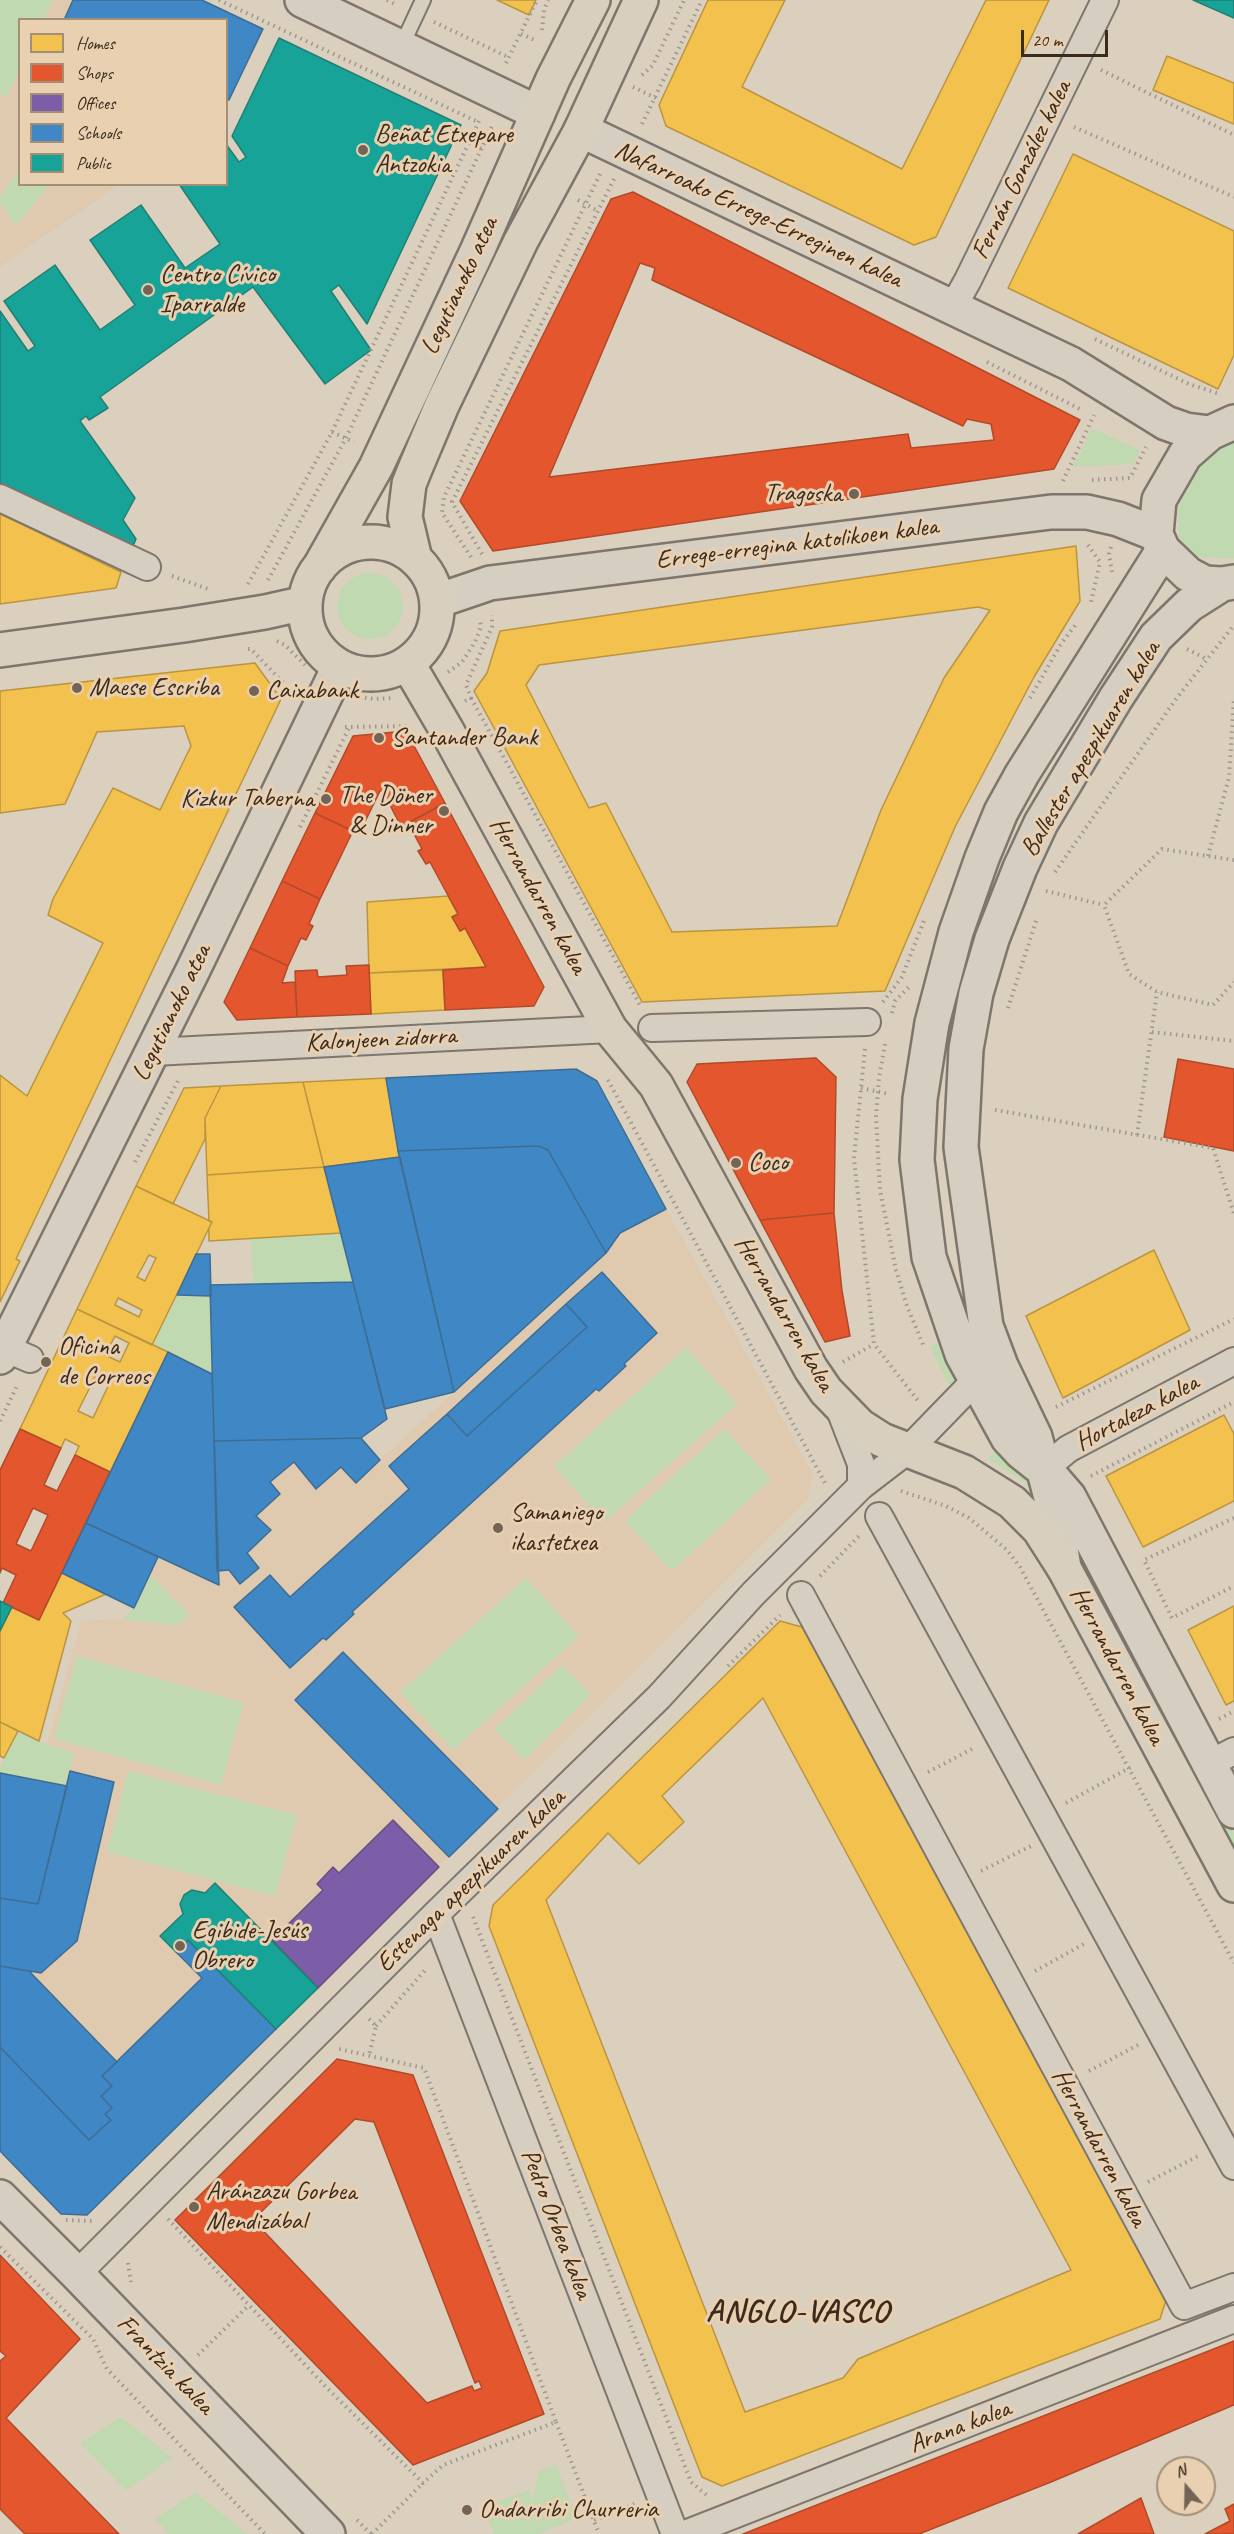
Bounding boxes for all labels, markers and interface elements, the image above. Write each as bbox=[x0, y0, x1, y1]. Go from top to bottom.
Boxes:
legend bbox=[18, 18, 228, 186]
scale bar bbox=[1024, 18, 1111, 56]
text: 20 m bbox=[1032, 29, 1063, 51]
text: Homes bbox=[76, 32, 115, 54]
text: Shops bbox=[76, 62, 113, 84]
street label: Fernán González kalea bbox=[965, 76, 1079, 264]
text: Offices bbox=[76, 92, 115, 114]
place label: Beñat Etxepare Antzokia bbox=[375, 119, 513, 180]
text: Schools bbox=[76, 122, 121, 144]
street label: Nafarroako Errege-Erreginen kalea bbox=[609, 135, 907, 295]
marker: Beñat Etxepare Antzokia bbox=[356, 143, 370, 157]
text: Public bbox=[76, 152, 111, 174]
street label: Legutianoko atea bbox=[415, 212, 505, 360]
place label: Centro Cívico Iparralde bbox=[160, 259, 275, 320]
marker: Centro Cívico Iparralde bbox=[141, 283, 155, 297]
place label: Tragoska bbox=[764, 478, 842, 510]
marker: Tragoska bbox=[847, 487, 861, 501]
street label: Errege-erregina katolikoen kalea bbox=[654, 511, 940, 577]
street label: Ballester apezpikuaren kalea bbox=[1014, 635, 1168, 863]
place label: Maese Escriba bbox=[89, 672, 219, 704]
place label: Caixabank bbox=[266, 675, 358, 707]
marker: Maese Escriba bbox=[70, 681, 84, 695]
marker: Caixabank bbox=[247, 684, 261, 698]
place label: Santander Bank bbox=[391, 722, 538, 754]
marker: Santander Bank bbox=[372, 731, 386, 745]
place label: The Döner & Dinner bbox=[339, 780, 432, 842]
place label: Kizkur Taberna bbox=[181, 783, 314, 815]
marker: Kizkur Taberna bbox=[319, 792, 333, 806]
marker: The Döner & Dinner bbox=[437, 804, 451, 818]
street label: Herrandarren kalea bbox=[482, 812, 594, 980]
street label: Legutianoko atea bbox=[126, 940, 218, 1086]
street label: Kalonjeen zidorra bbox=[305, 1020, 457, 1060]
place label: Coco bbox=[748, 1147, 788, 1179]
marker: Coco bbox=[729, 1156, 743, 1170]
street label: Herrandarren kalea bbox=[727, 1231, 841, 1397]
place label: Oficina de Correos bbox=[58, 1331, 150, 1392]
marker: Oficina de Correos bbox=[39, 1355, 53, 1369]
street label: Hortaleza kalea bbox=[1070, 1367, 1204, 1459]
place label: Samaniego ikastetxea bbox=[510, 1497, 602, 1558]
marker: Samaniego ikastetxea bbox=[491, 1521, 505, 1535]
street label: Herrandarren kalea bbox=[1062, 1582, 1172, 1750]
street label: Estenaga apezpikuaren kalea bbox=[370, 1783, 572, 1979]
place label: Egibide-Jesús Obrero bbox=[192, 1915, 307, 1976]
marker: Egibide-Jesús Obrero bbox=[173, 1939, 187, 1953]
street label: Herrandarren kalea bbox=[1044, 2064, 1154, 2232]
street label: Pedro Orbea kalea bbox=[513, 2145, 599, 2303]
place label: Aránzazu Gorbea Mendizábal bbox=[206, 2176, 356, 2238]
marker: Aránzazu Gorbea Mendizábal bbox=[187, 2200, 201, 2214]
district label: ANGLO-VASCO bbox=[706, 2294, 890, 2332]
street label: Frantzia kalea bbox=[110, 2309, 220, 2421]
street label: Arana kalea bbox=[905, 2393, 1015, 2461]
north arrow bbox=[1156, 2456, 1216, 2516]
text: N bbox=[1172, 2460, 1189, 2482]
place label: Ondarribi Churreria bbox=[479, 2494, 658, 2526]
marker: Ondarribi Churreria bbox=[460, 2503, 474, 2517]

